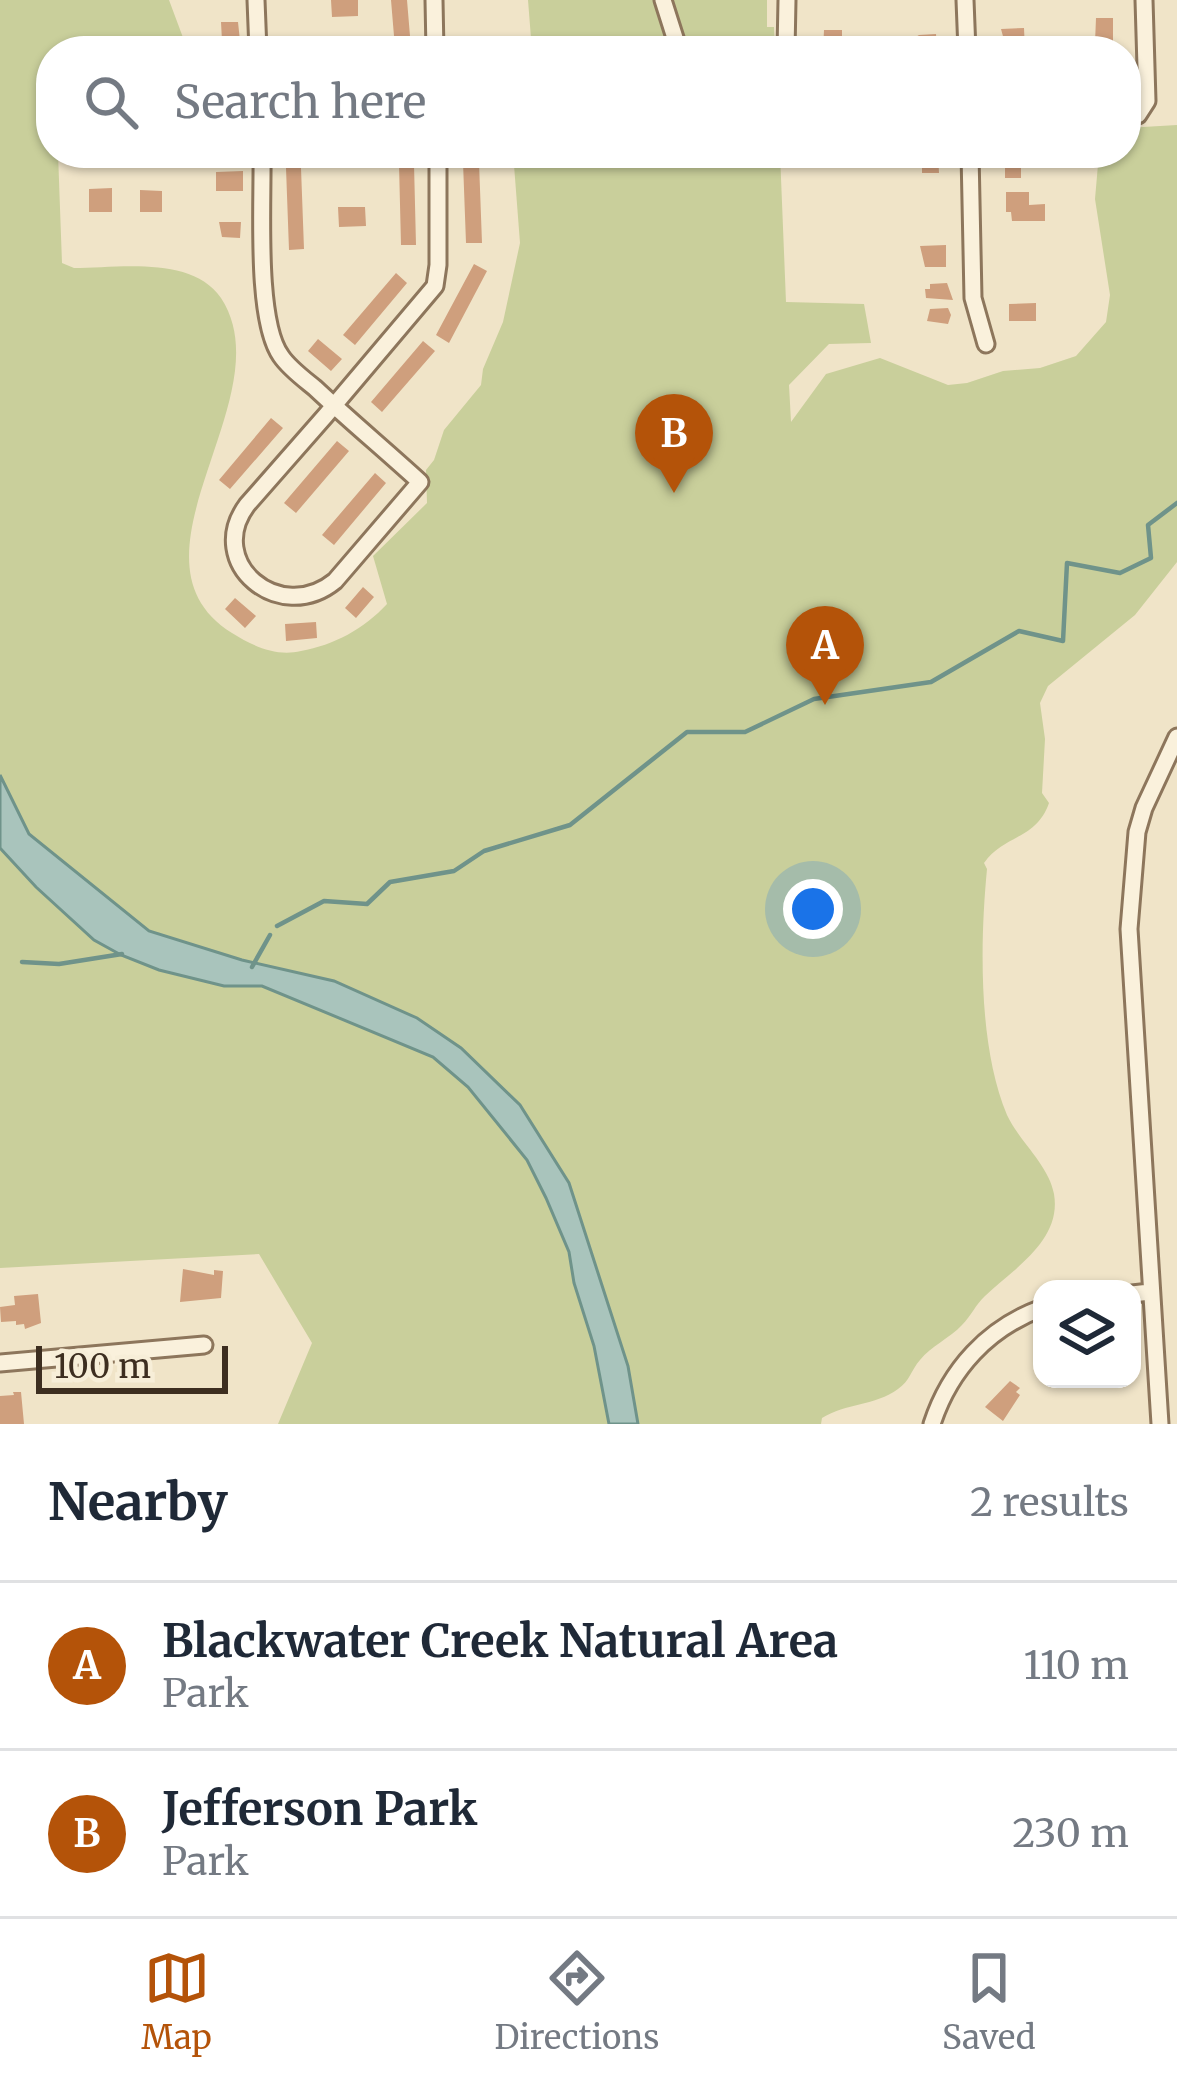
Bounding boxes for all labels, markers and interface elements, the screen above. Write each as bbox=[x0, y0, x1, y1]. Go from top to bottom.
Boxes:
search box bbox=[36, 36, 1141, 168]
icon: search bbox=[78, 69, 144, 135]
text: Search here bbox=[174, 74, 426, 130]
pin: B bbox=[635, 394, 713, 493]
pin: A bbox=[786, 606, 864, 705]
your location bbox=[783, 879, 843, 939]
map controls bbox=[1033, 1280, 1141, 1388]
button: layers bbox=[1033, 1280, 1141, 1388]
scale bar bbox=[36, 1340, 228, 1393]
text: 100 m bbox=[54, 1346, 151, 1387]
text: Nearby bbox=[48, 1470, 228, 1534]
text: 2 results bbox=[970, 1478, 1129, 1527]
text: Blackwater Creek Natural Area bbox=[162, 1613, 838, 1669]
text: A bbox=[73, 1641, 101, 1690]
text: 110 m bbox=[1024, 1641, 1129, 1690]
text: Park bbox=[162, 1669, 249, 1718]
text: Jefferson Park bbox=[162, 1781, 477, 1837]
text: B bbox=[73, 1809, 101, 1858]
text: 230 m bbox=[1012, 1809, 1129, 1858]
text: Park bbox=[162, 1837, 249, 1886]
tab: Map bbox=[141, 1945, 212, 2058]
tab: Directions bbox=[494, 1945, 659, 2058]
tab: Saved bbox=[942, 1945, 1036, 2058]

